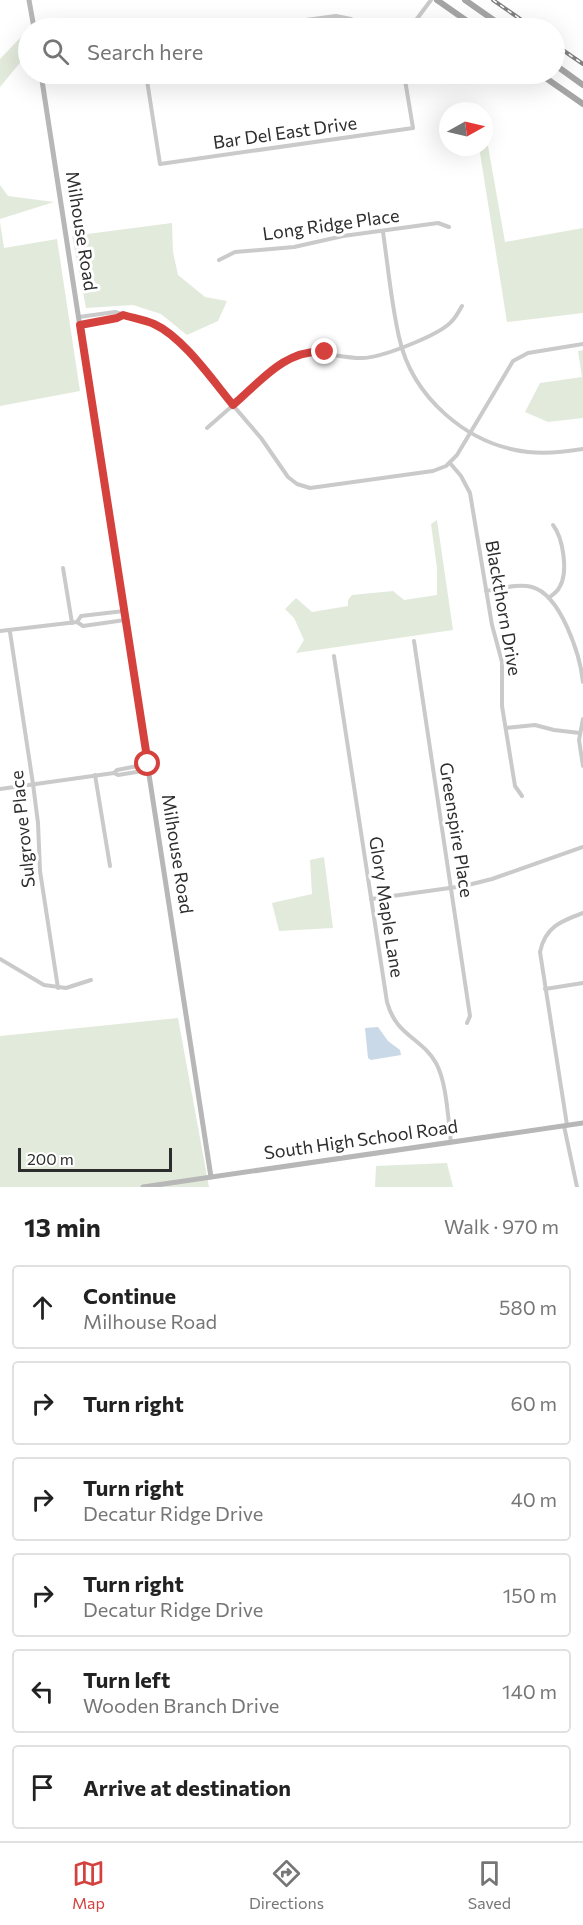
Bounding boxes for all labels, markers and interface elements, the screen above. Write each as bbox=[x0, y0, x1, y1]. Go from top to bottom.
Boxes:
search box bbox=[18, 18, 565, 84]
icon: search bbox=[39, 35, 72, 68]
text: Search here bbox=[87, 38, 203, 65]
north arrow bbox=[439, 102, 493, 156]
street label: Bar Del East Drive bbox=[212, 111, 358, 153]
street label: Milhouse Road bbox=[62, 169, 102, 292]
street label: Long Ridge Place bbox=[261, 204, 401, 244]
route end bbox=[311, 338, 337, 364]
street label: Blackthorn Drive bbox=[481, 538, 527, 677]
route start bbox=[134, 750, 160, 776]
street label: Greenspire Place bbox=[435, 761, 479, 899]
street label: Sulgrove Place bbox=[5, 769, 39, 889]
street label: Milhouse Road bbox=[158, 792, 198, 915]
street label: Glory Maple Lane bbox=[365, 835, 409, 979]
street label: South High School Road bbox=[263, 1115, 459, 1164]
scale bar bbox=[18, 1145, 172, 1172]
text: 200 m bbox=[27, 1149, 74, 1168]
text: 13 min bbox=[24, 1211, 101, 1242]
text: Walk · 970 m bbox=[444, 1214, 559, 1238]
text: Continue bbox=[83, 1282, 176, 1309]
icon: ahead bbox=[26, 1291, 59, 1324]
text: 580 m bbox=[499, 1295, 557, 1319]
text: Milhouse Road bbox=[83, 1309, 217, 1333]
icon: right bbox=[26, 1387, 59, 1420]
text: Turn right bbox=[83, 1390, 184, 1417]
text: 60 m bbox=[511, 1391, 557, 1415]
text: Turn right bbox=[83, 1474, 184, 1501]
icon: right bbox=[26, 1483, 59, 1516]
text: 40 m bbox=[511, 1487, 557, 1511]
text: Decatur Ridge Drive bbox=[83, 1501, 263, 1525]
text: Turn right bbox=[83, 1570, 184, 1597]
icon: right bbox=[26, 1579, 59, 1612]
text: 150 m bbox=[503, 1583, 557, 1607]
text: Decatur Ridge Drive bbox=[83, 1597, 263, 1621]
text: Turn left bbox=[83, 1666, 170, 1693]
icon: left bbox=[26, 1675, 59, 1708]
text: 140 m bbox=[502, 1679, 557, 1703]
text: Wooden Branch Drive bbox=[83, 1693, 279, 1717]
icon: arrive bbox=[26, 1771, 59, 1804]
text: Arrive at destination bbox=[83, 1774, 291, 1801]
tab: Map bbox=[72, 1857, 105, 1912]
tab: Directions bbox=[249, 1857, 324, 1912]
tab: Saved bbox=[468, 1857, 511, 1912]

